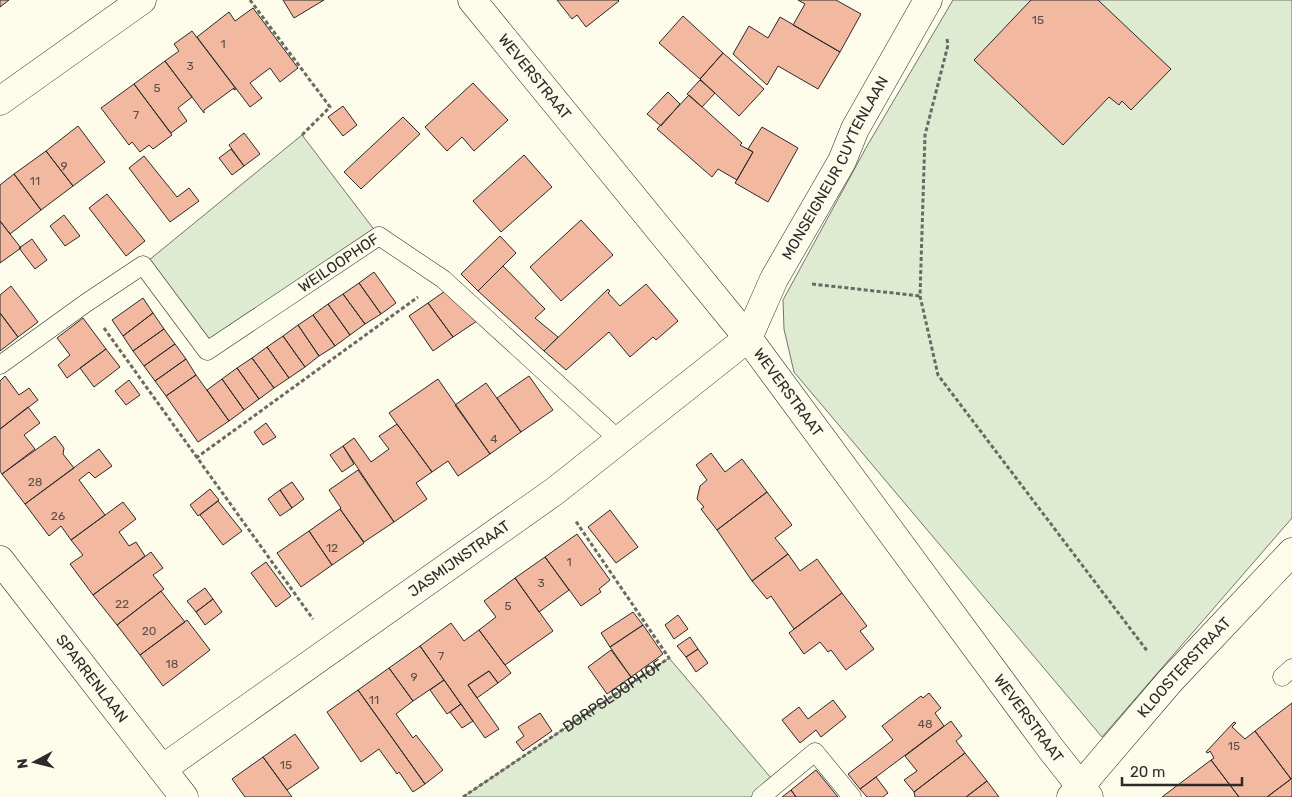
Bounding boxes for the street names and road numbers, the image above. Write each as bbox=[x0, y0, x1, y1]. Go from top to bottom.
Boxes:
street label: WEVERSTRAAT bbox=[494, 30, 575, 123]
street label: MONSEIGNEUR CUYTENLAAN bbox=[778, 73, 892, 263]
street label: WEILOOPHOF bbox=[295, 230, 382, 296]
street label: WEVERSTRAAT bbox=[750, 345, 827, 440]
street label: JASMIJNSTRAAT bbox=[405, 517, 514, 601]
street label: KLOOSTERSTRAAT bbox=[1134, 613, 1235, 721]
street label: SPARRENLAAN bbox=[52, 631, 132, 726]
street label: DORPSLOOPHOF bbox=[559, 655, 667, 736]
street label: WEVERSTRAAT bbox=[990, 671, 1067, 766]

